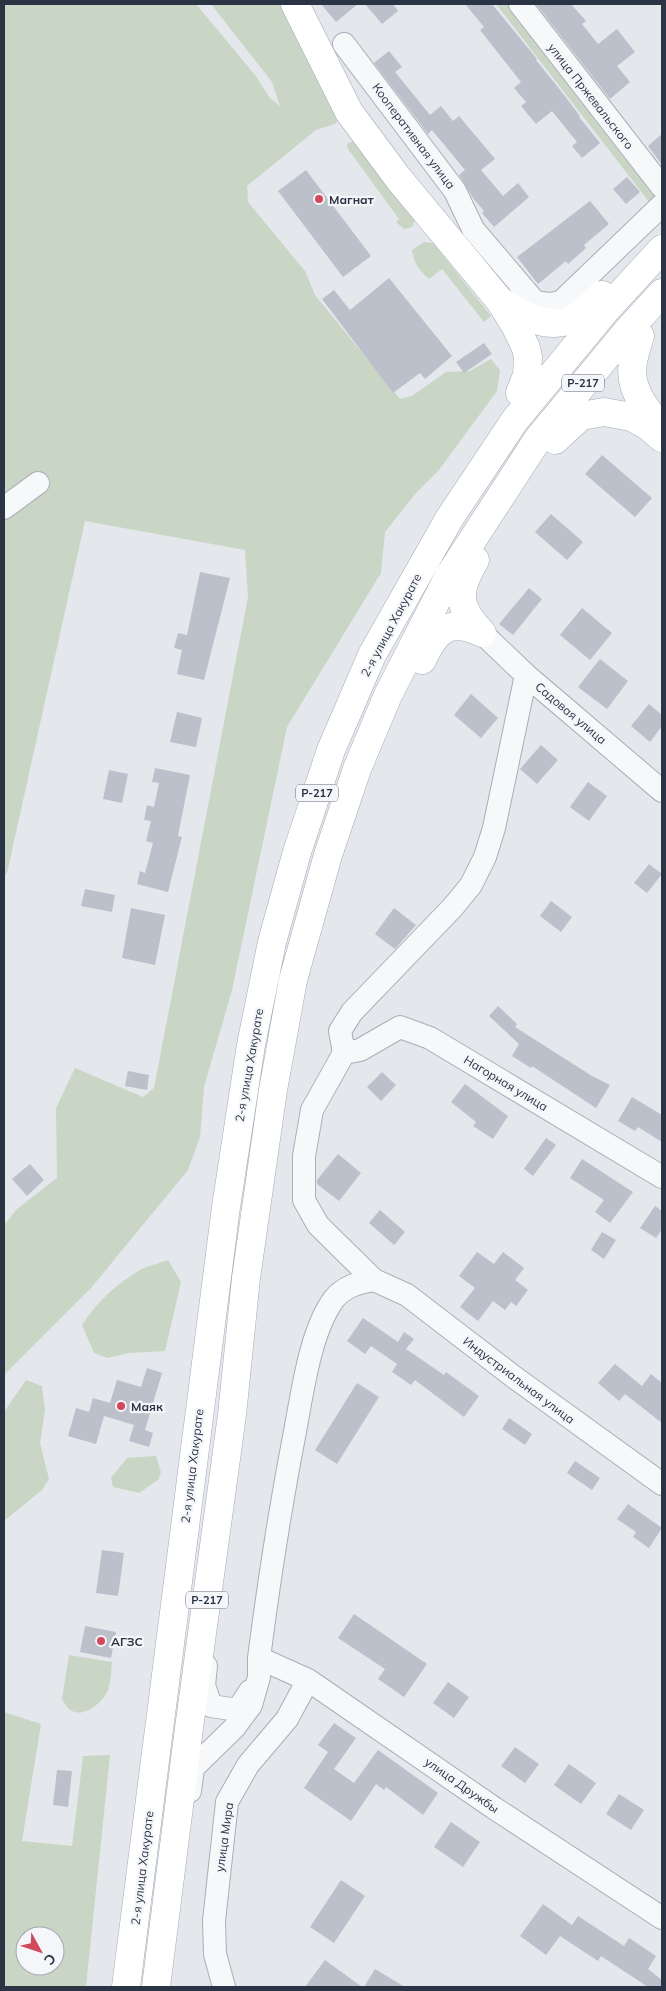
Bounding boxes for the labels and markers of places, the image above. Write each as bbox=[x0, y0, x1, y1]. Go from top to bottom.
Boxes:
place label: Магнат bbox=[329, 192, 374, 207]
marker: Магнат bbox=[313, 193, 325, 205]
place label: Маяк bbox=[131, 1399, 163, 1414]
marker: Маяк bbox=[115, 1400, 127, 1412]
place label: АГЗС bbox=[111, 1634, 143, 1649]
marker: АГЗС bbox=[95, 1635, 107, 1647]

